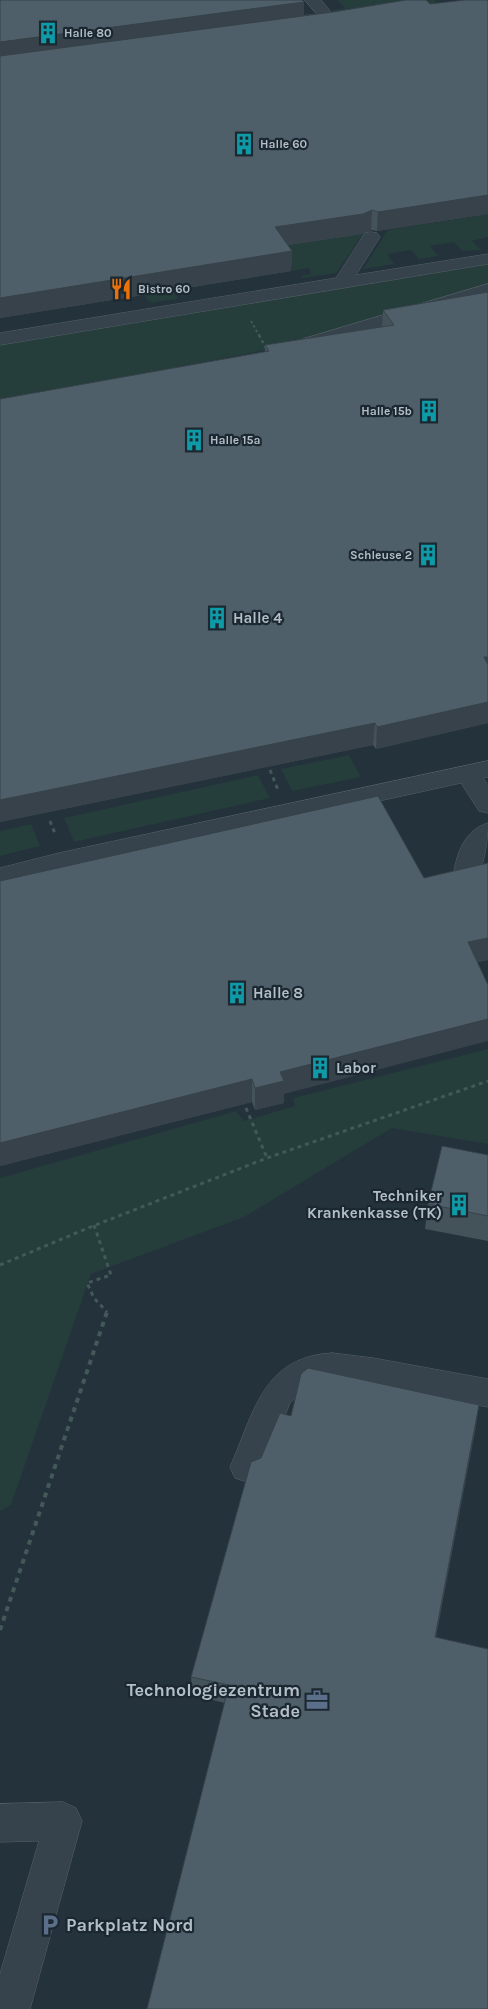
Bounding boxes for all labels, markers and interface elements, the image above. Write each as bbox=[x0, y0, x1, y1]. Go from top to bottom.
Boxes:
building icon: Halle 80 bbox=[35, 20, 61, 46]
place label: Halle 80 bbox=[64, 26, 112, 40]
building icon: Halle 60 bbox=[231, 131, 257, 157]
place label: Halle 60 bbox=[260, 137, 307, 151]
restaurant icon: Bistro 60 bbox=[108, 276, 134, 302]
place label: Bistro 60 bbox=[138, 282, 191, 296]
building icon: Halle 15b bbox=[416, 398, 442, 424]
place label: Halle 15b bbox=[361, 404, 412, 418]
building icon: Halle 15a bbox=[181, 427, 207, 453]
place label: Halle 15a bbox=[210, 433, 260, 447]
building icon: Schleuse 2 bbox=[415, 542, 441, 568]
place label: Schleuse 2 bbox=[350, 548, 412, 562]
building icon: Halle 4 bbox=[204, 605, 230, 631]
place label: Halle 4 bbox=[233, 609, 282, 627]
building icon: Halle 8 bbox=[224, 980, 250, 1006]
place label: Halle 8 bbox=[253, 984, 303, 1002]
building icon: Labor bbox=[307, 1055, 333, 1081]
place label: Labor bbox=[336, 1059, 376, 1077]
place label: Techniker Krankenkasse (TK) bbox=[307, 1187, 442, 1222]
building icon: Techniker Krankenkasse (TK) bbox=[446, 1192, 472, 1218]
place label: Technologiezentrum Stade bbox=[126, 1679, 300, 1722]
office icon: Technologiezentrum Stade bbox=[304, 1687, 330, 1713]
parking icon: Parkplatz Nord bbox=[37, 1912, 63, 1938]
place label: Parkplatz Nord bbox=[66, 1914, 193, 1936]

